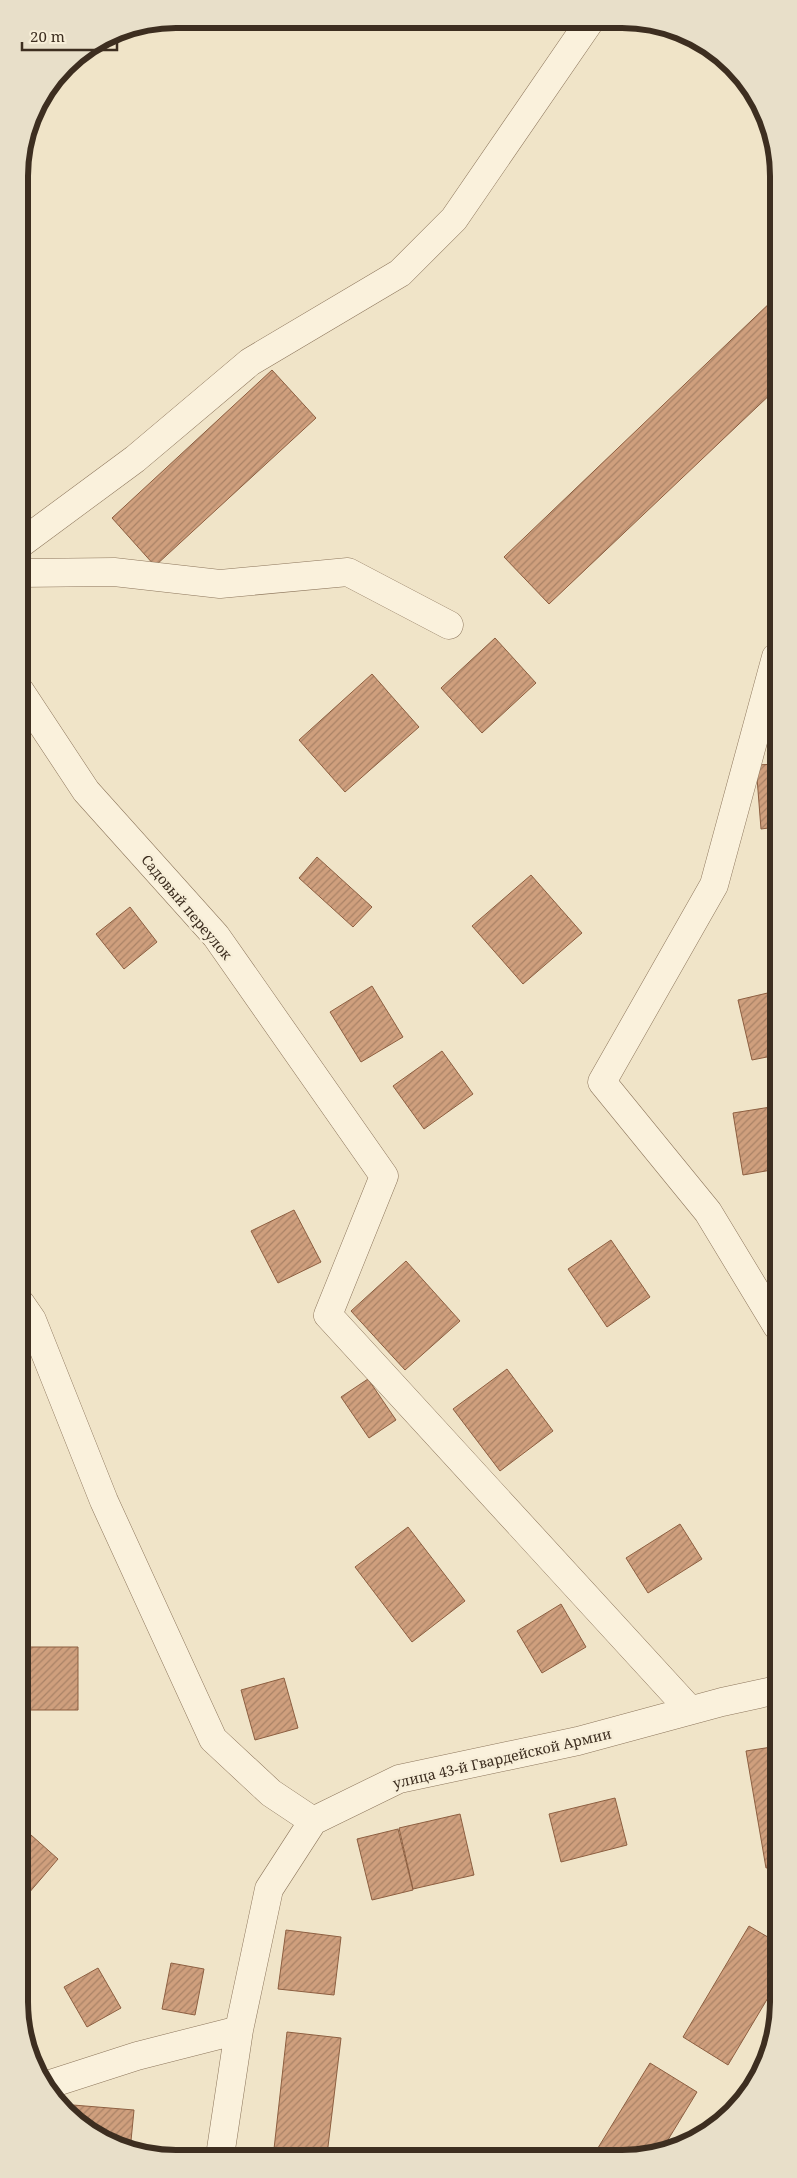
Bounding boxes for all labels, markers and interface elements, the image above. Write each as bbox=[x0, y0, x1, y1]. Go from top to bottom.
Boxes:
scale bar bbox=[22, 20, 118, 52]
text: 20 m bbox=[30, 26, 65, 46]
street label: Садовый переулок bbox=[137, 850, 237, 964]
street label: улица 43-й Гвардейской Армии bbox=[391, 1724, 613, 1792]

